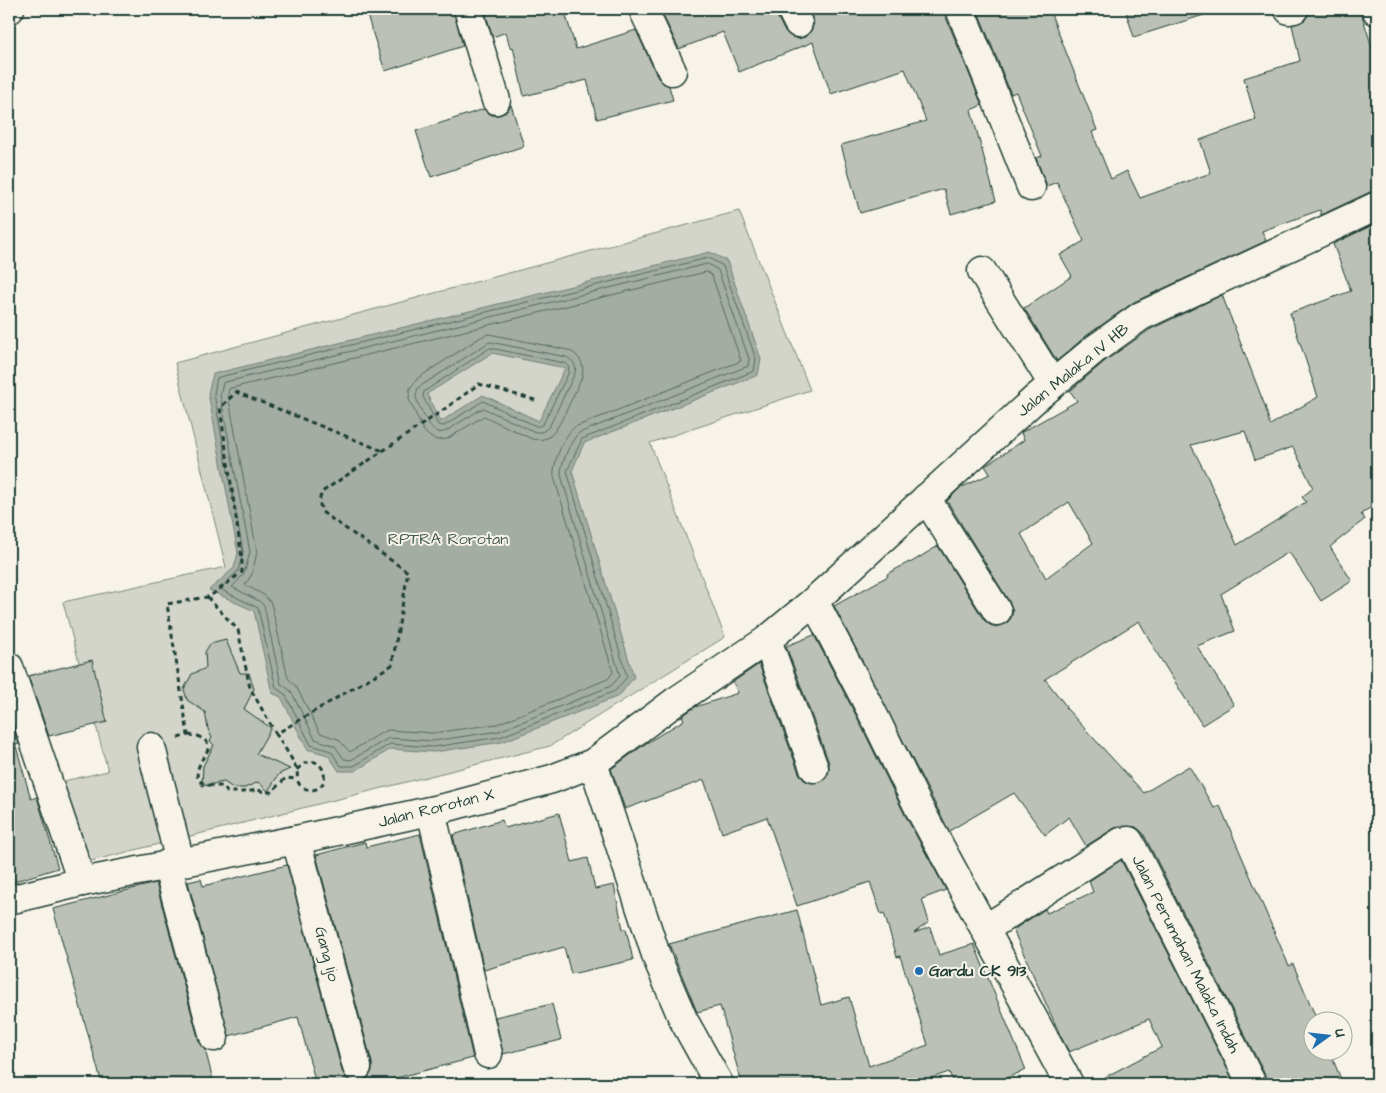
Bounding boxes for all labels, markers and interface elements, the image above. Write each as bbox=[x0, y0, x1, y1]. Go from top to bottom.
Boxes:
street label: Jalan Malaka IV HB bbox=[1012, 318, 1134, 422]
park label: RPTRA Rorotan bbox=[388, 528, 508, 550]
street label: Jalan Rorotan X bbox=[376, 783, 497, 833]
street label: Jalan Perumahan Malaka Indah bbox=[1126, 851, 1246, 1057]
street label: Gang Ijo bbox=[308, 924, 345, 984]
place label: Gardu CK 913 bbox=[929, 960, 1027, 982]
marker: Gardu CK 913 bbox=[913, 965, 925, 977]
north arrow bbox=[1304, 1010, 1354, 1060]
text: U bbox=[1329, 1027, 1350, 1039]

